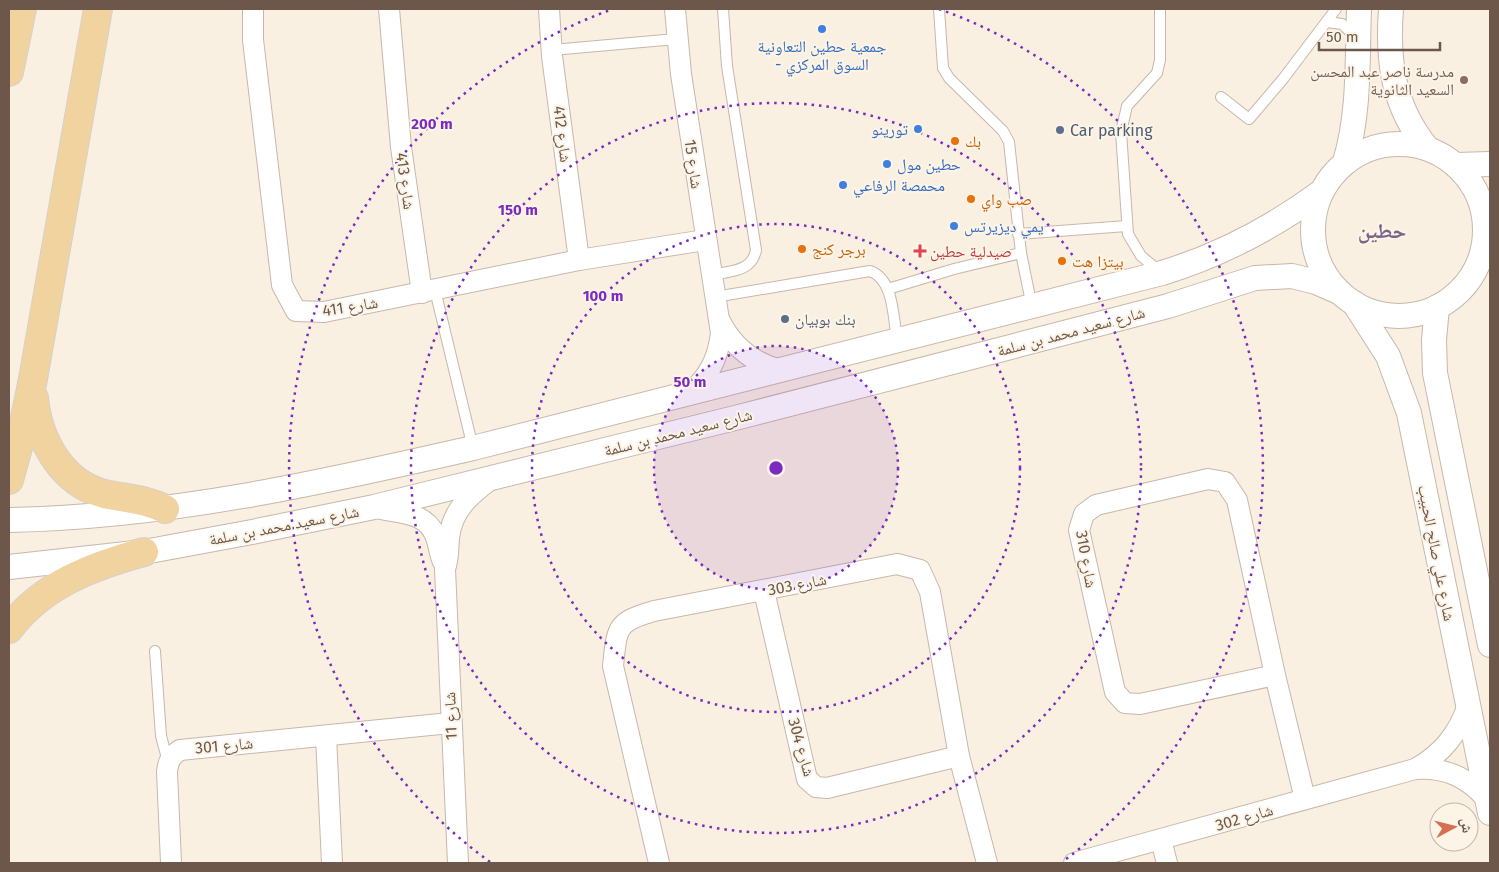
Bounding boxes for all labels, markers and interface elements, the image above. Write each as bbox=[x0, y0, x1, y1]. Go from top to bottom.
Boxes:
scale bar bbox=[1319, 20, 1440, 52]
marker: جمعية حطين التعاونية - السوق المركزي bbox=[816, 23, 828, 35]
text: 50 m bbox=[1326, 28, 1359, 46]
place label: جمعية حطين التعاونية - السوق المركزي bbox=[758, 37, 886, 77]
place label: مدرسة ناصر عبد المحسن السعيد الثانوية bbox=[1310, 62, 1454, 99]
marker: مدرسة ناصر عبد المحسن السعيد الثانوية bbox=[1458, 74, 1470, 86]
street label: شارع 412 bbox=[549, 105, 575, 164]
text: 200 m bbox=[411, 115, 453, 133]
place label: تورينو bbox=[871, 120, 908, 139]
place label: Car parking bbox=[1070, 121, 1153, 140]
marker: تورينو bbox=[912, 123, 924, 135]
marker: Car parking bbox=[1054, 124, 1066, 136]
place label: بك bbox=[965, 132, 981, 151]
marker: بك bbox=[949, 135, 961, 147]
street label: شارع 15 bbox=[680, 138, 706, 190]
street label: شارع 413 bbox=[391, 151, 419, 211]
place label: حطين مول bbox=[897, 155, 961, 175]
marker: حطين مول bbox=[881, 158, 893, 170]
place label: محمصة الرفاعي bbox=[853, 176, 945, 198]
marker: محمصة الرفاعي bbox=[837, 179, 849, 191]
place label: صب واي bbox=[981, 190, 1032, 212]
marker: صب واي bbox=[965, 193, 977, 205]
text: 150 m bbox=[498, 201, 538, 219]
place label: يمي ديزيرتس bbox=[964, 217, 1044, 239]
district label: حطين bbox=[1358, 218, 1406, 244]
marker: يمي ديزيرتس bbox=[948, 220, 960, 232]
place label: برجر كنج bbox=[812, 240, 866, 260]
place label: صيدلية حطين bbox=[930, 242, 1012, 262]
marker: برجر كنج bbox=[796, 243, 808, 255]
marker: صيدلية حطين bbox=[914, 245, 926, 257]
place label: بيتزا هت bbox=[1072, 252, 1124, 271]
marker: بيتزا هت bbox=[1056, 255, 1068, 267]
text: 100 m bbox=[583, 287, 623, 305]
street label: شارع 411 bbox=[321, 293, 379, 321]
street label: شارع سعيد محمد بن سلمة bbox=[995, 303, 1147, 361]
place label: بنك بوبيان bbox=[795, 310, 856, 330]
marker: بنك بوبيان bbox=[779, 313, 791, 325]
text: 50 m bbox=[673, 373, 707, 391]
street label: شارع سعيد محمد بن سلمة bbox=[602, 405, 754, 461]
centre of rings bbox=[767, 459, 785, 477]
street label: شارع علي صالح الحبيب bbox=[1411, 483, 1459, 623]
street label: شارع سعيد محمد بن سلمة bbox=[208, 502, 361, 550]
street label: شارع 310 bbox=[1071, 529, 1101, 590]
street label: شارع 303 bbox=[766, 569, 828, 600]
street label: شارع 11 bbox=[440, 691, 462, 740]
street label: شارع 304 bbox=[783, 716, 819, 779]
street label: شارع 301 bbox=[194, 734, 254, 758]
street label: شارع 302 bbox=[1213, 800, 1276, 836]
north arrow bbox=[1429, 802, 1479, 852]
text: ش bbox=[1457, 817, 1476, 834]

